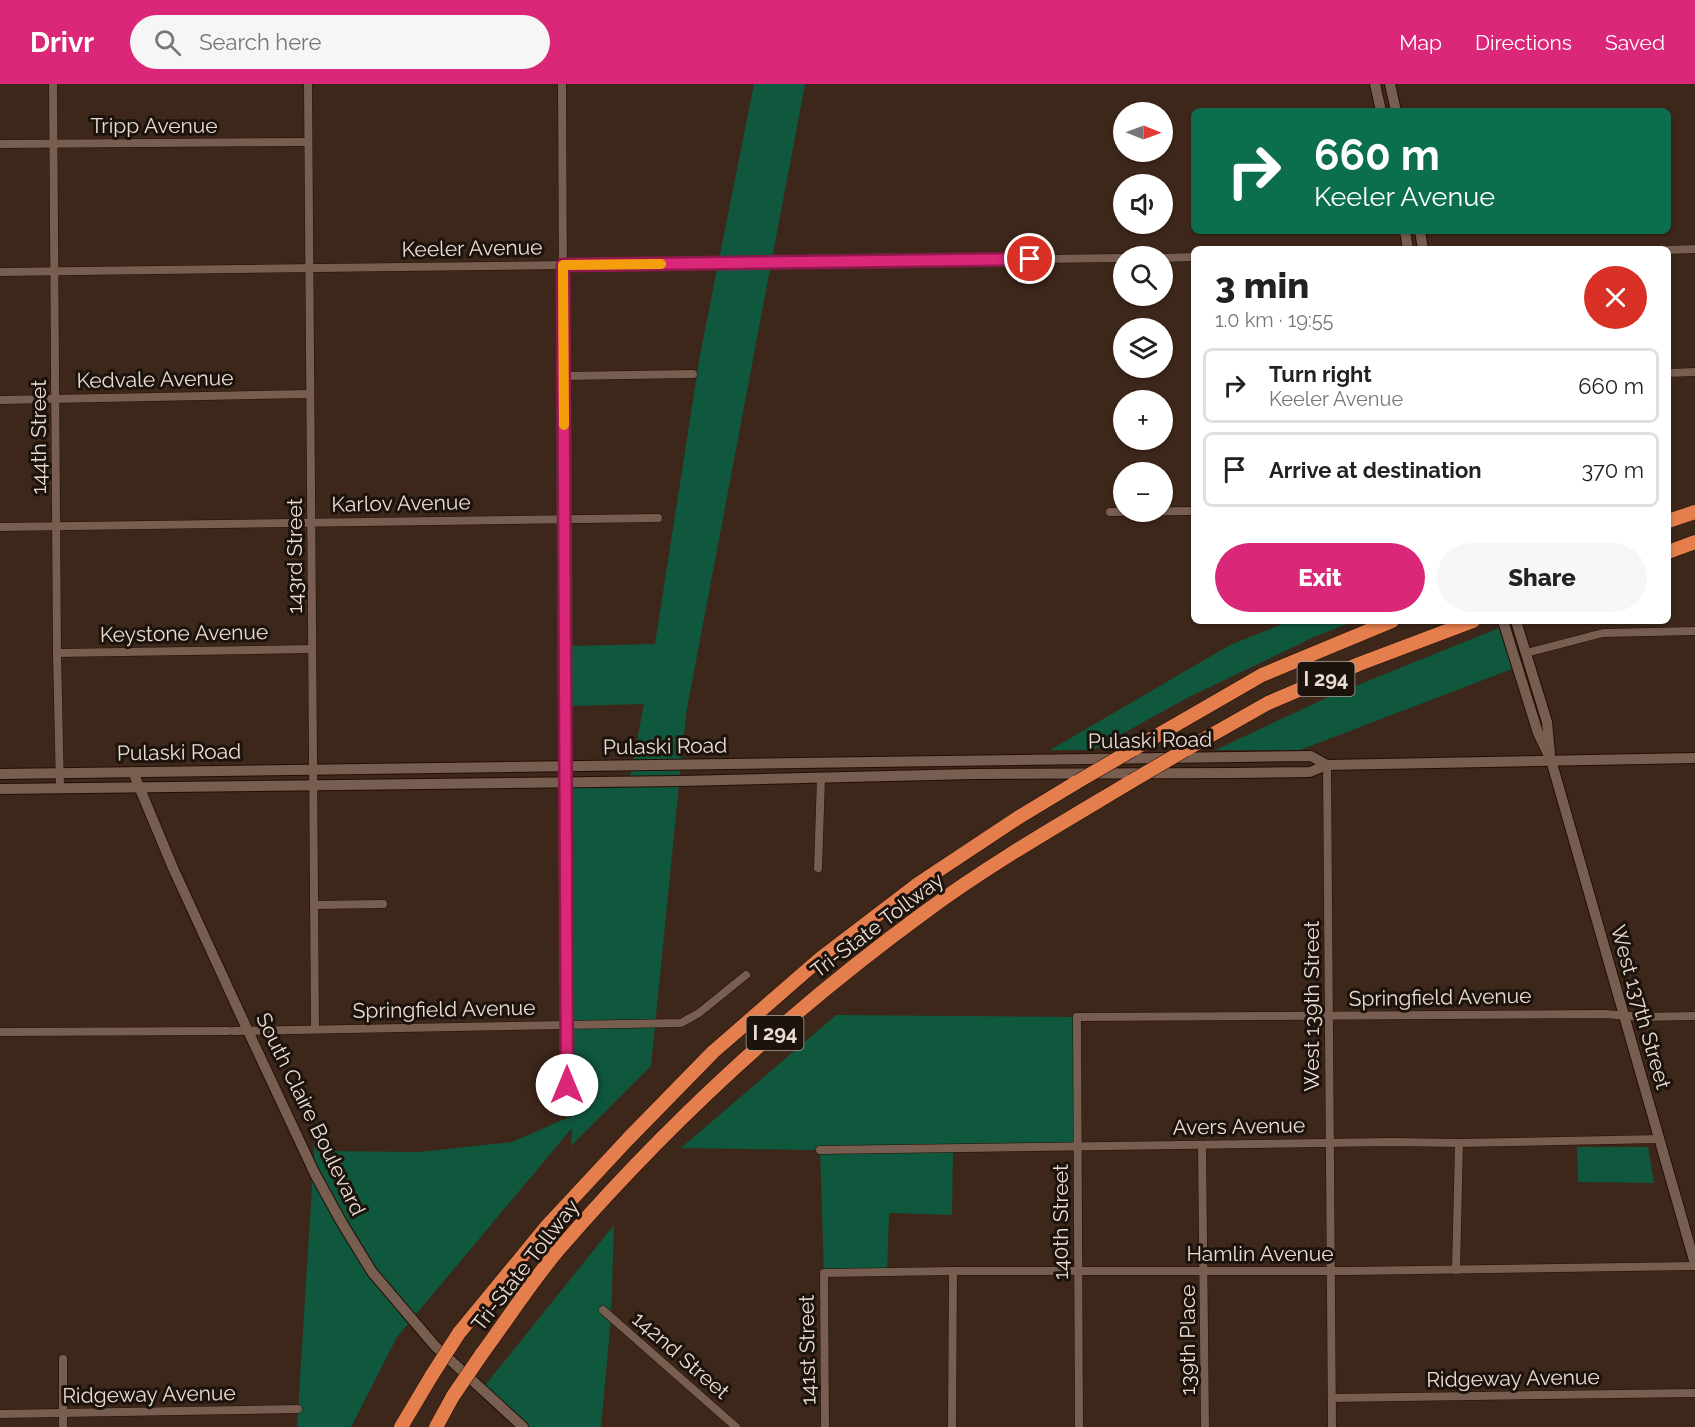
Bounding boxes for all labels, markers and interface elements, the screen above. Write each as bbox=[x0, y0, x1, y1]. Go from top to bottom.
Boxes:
search box bbox=[130, 15, 550, 69]
text: Drivr bbox=[30, 26, 94, 59]
icon: search bbox=[151, 26, 184, 59]
text: Search here bbox=[199, 29, 321, 55]
text: Map bbox=[1399, 30, 1442, 55]
text: Directions bbox=[1475, 30, 1572, 55]
text: Saved bbox=[1605, 30, 1665, 55]
north arrow bbox=[1113, 102, 1173, 162]
map controls bbox=[1113, 102, 1173, 522]
street label: Tripp Avenue bbox=[90, 113, 218, 138]
text: 660 m bbox=[1314, 131, 1440, 180]
icon: right bbox=[1215, 132, 1293, 210]
button: sound bbox=[1113, 174, 1173, 234]
text: Keeler Avenue bbox=[1314, 181, 1495, 212]
pin bbox=[1004, 233, 1055, 284]
street label: Keeler Avenue bbox=[401, 234, 543, 262]
icon: arrive bbox=[1013, 242, 1046, 275]
button: search bbox=[1113, 246, 1173, 306]
text: 3 min bbox=[1215, 264, 1309, 306]
button: close bbox=[1584, 266, 1647, 329]
text: 1.0 km · 19:55 bbox=[1215, 308, 1333, 332]
button: layers bbox=[1113, 318, 1173, 378]
text: Turn right bbox=[1269, 361, 1372, 387]
street label: Kedvale Avenue bbox=[76, 365, 234, 393]
icon: right bbox=[1218, 369, 1251, 402]
text: 660 m bbox=[1578, 373, 1644, 399]
street label: 144th Street bbox=[26, 380, 51, 494]
text: Keeler Avenue bbox=[1269, 387, 1403, 411]
button: + bbox=[1113, 390, 1173, 450]
icon: arrive bbox=[1218, 453, 1251, 486]
text: Arrive at destination bbox=[1269, 457, 1482, 483]
text: 370 m bbox=[1581, 457, 1644, 483]
button: − bbox=[1113, 462, 1173, 522]
street label: Karlov Avenue bbox=[331, 489, 471, 517]
street label: 143rd Street bbox=[282, 498, 307, 614]
button: Exit bbox=[1215, 543, 1425, 612]
button: Share bbox=[1437, 543, 1647, 612]
street label: Keystone Avenue bbox=[100, 619, 268, 647]
road number: I 294 bbox=[1298, 662, 1354, 696]
street label: Pulaski Road bbox=[1088, 726, 1212, 754]
street label: Pulaski Road bbox=[603, 732, 727, 760]
street label: Pulaski Road bbox=[117, 738, 241, 766]
street label: Tri-State Tollway bbox=[806, 867, 948, 983]
street label: West 139th Street bbox=[1299, 921, 1324, 1091]
street label: West 137th Street bbox=[1606, 922, 1676, 1092]
street label: Springfield Avenue bbox=[1348, 983, 1532, 1011]
street label: Springfield Avenue bbox=[352, 995, 536, 1023]
street label: South Claire Boulevard bbox=[251, 1009, 371, 1219]
road number: I 294 bbox=[746, 1016, 804, 1050]
position arrow bbox=[535, 1053, 599, 1117]
street label: Avers Avenue bbox=[1173, 1112, 1305, 1140]
street label: 140th Street bbox=[1048, 1164, 1073, 1280]
street label: Tri-State Tollway bbox=[466, 1194, 584, 1336]
street label: Hamlin Avenue bbox=[1186, 1241, 1334, 1266]
street label: 139th Place bbox=[1175, 1284, 1200, 1396]
street label: 141st Street bbox=[794, 1295, 820, 1405]
street label: 142nd Street bbox=[627, 1306, 735, 1404]
street label: Ridgeway Avenue bbox=[1426, 1364, 1600, 1392]
street label: Ridgeway Avenue bbox=[62, 1380, 236, 1408]

